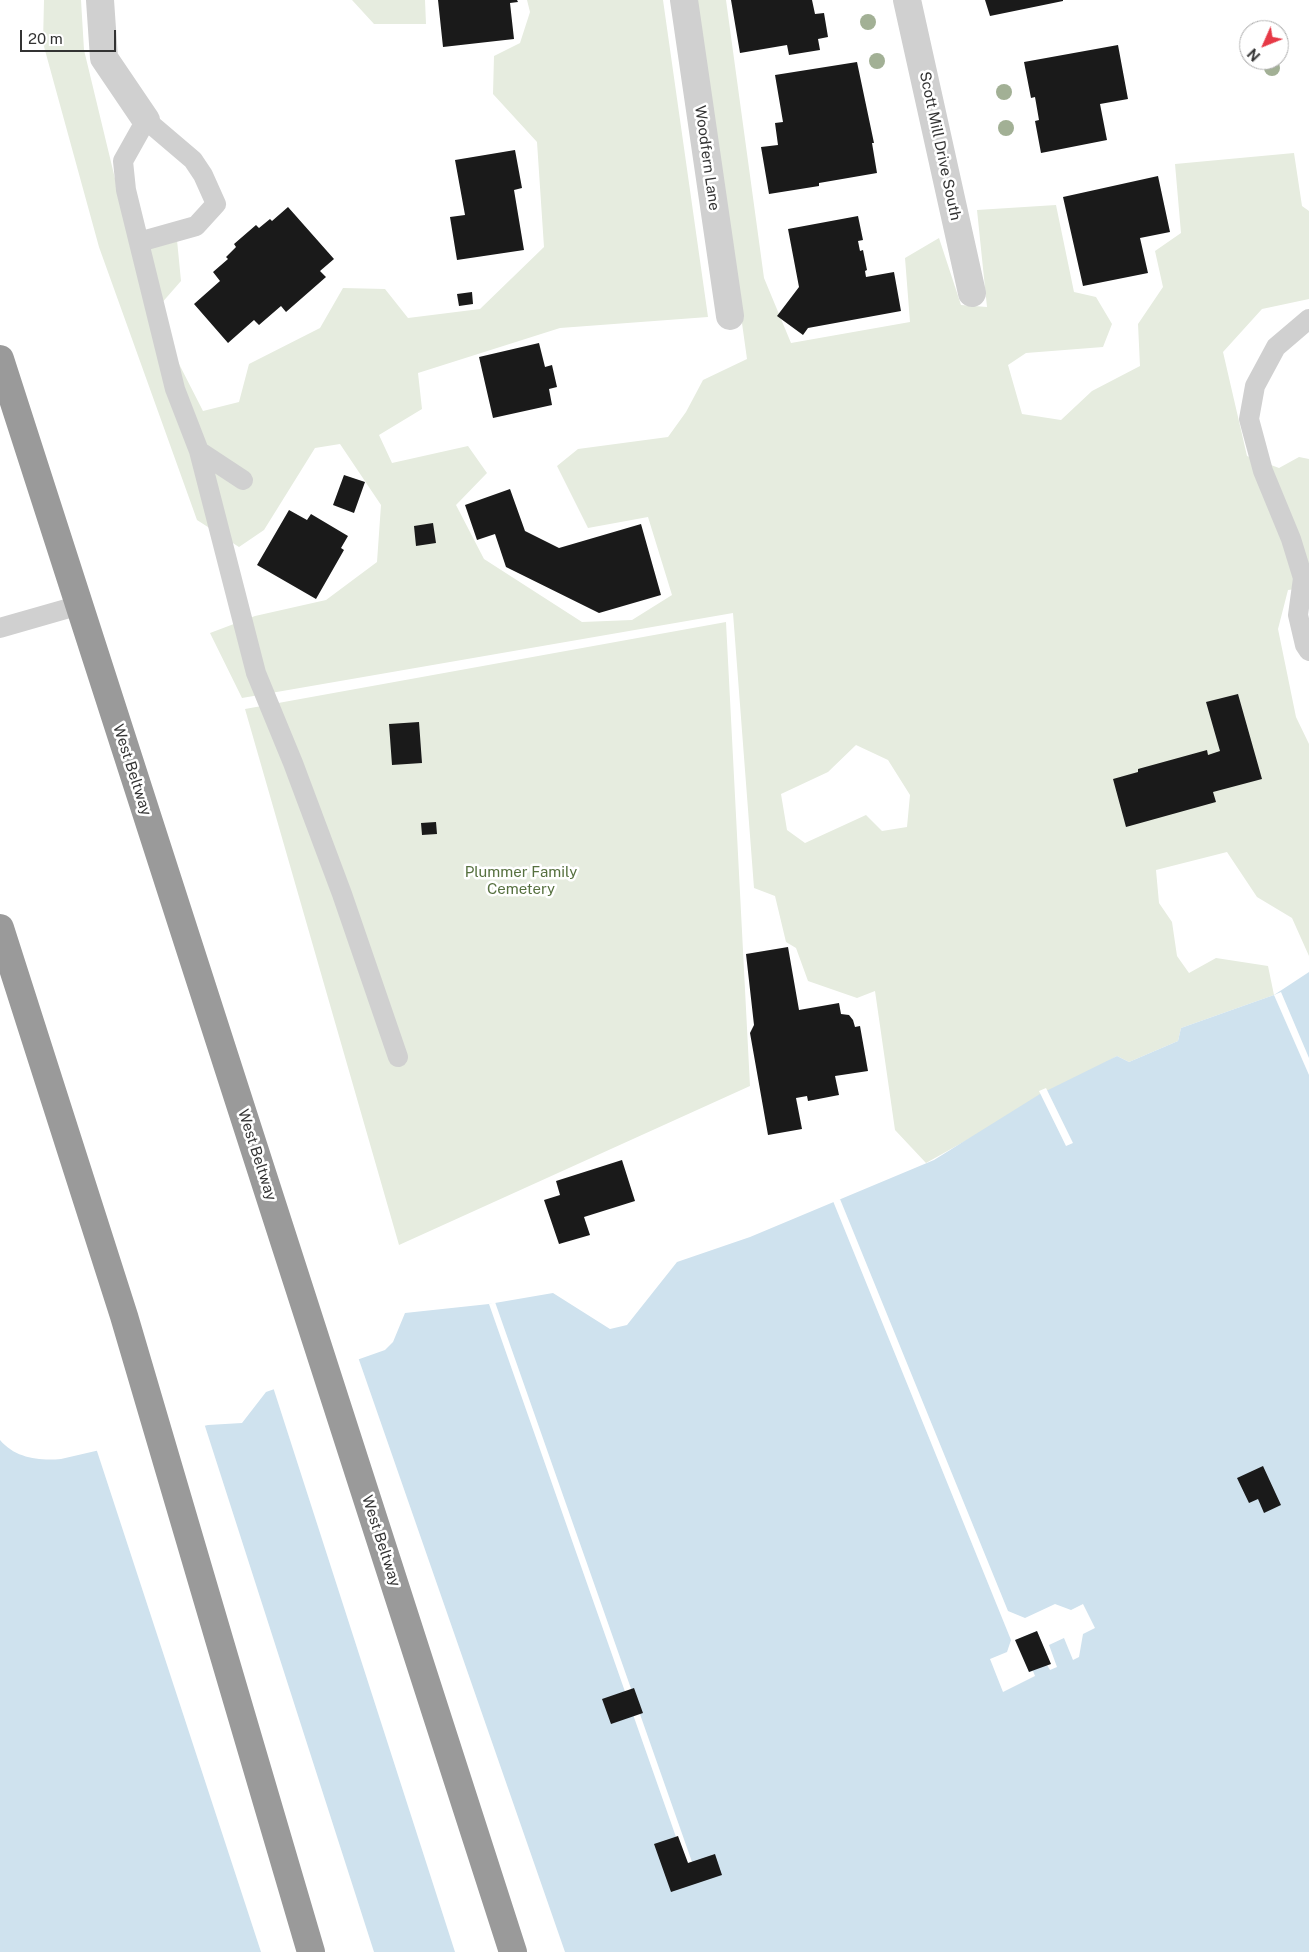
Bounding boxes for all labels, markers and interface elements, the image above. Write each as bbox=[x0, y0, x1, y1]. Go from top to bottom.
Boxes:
scale bar bbox=[22, 20, 119, 52]
north arrow bbox=[1239, 20, 1289, 70]
text: 20 m bbox=[28, 30, 63, 47]
text: N bbox=[1244, 45, 1263, 64]
street label: Scott Mill Drive South bbox=[915, 70, 965, 222]
street label: Woodfern Lane bbox=[691, 104, 723, 212]
street label: West Beltway bbox=[109, 722, 155, 818]
park label: Plummer Family Cemetery bbox=[465, 863, 577, 898]
street label: West Beltway bbox=[234, 1107, 280, 1203]
street label: West Beltway bbox=[358, 1493, 404, 1589]

